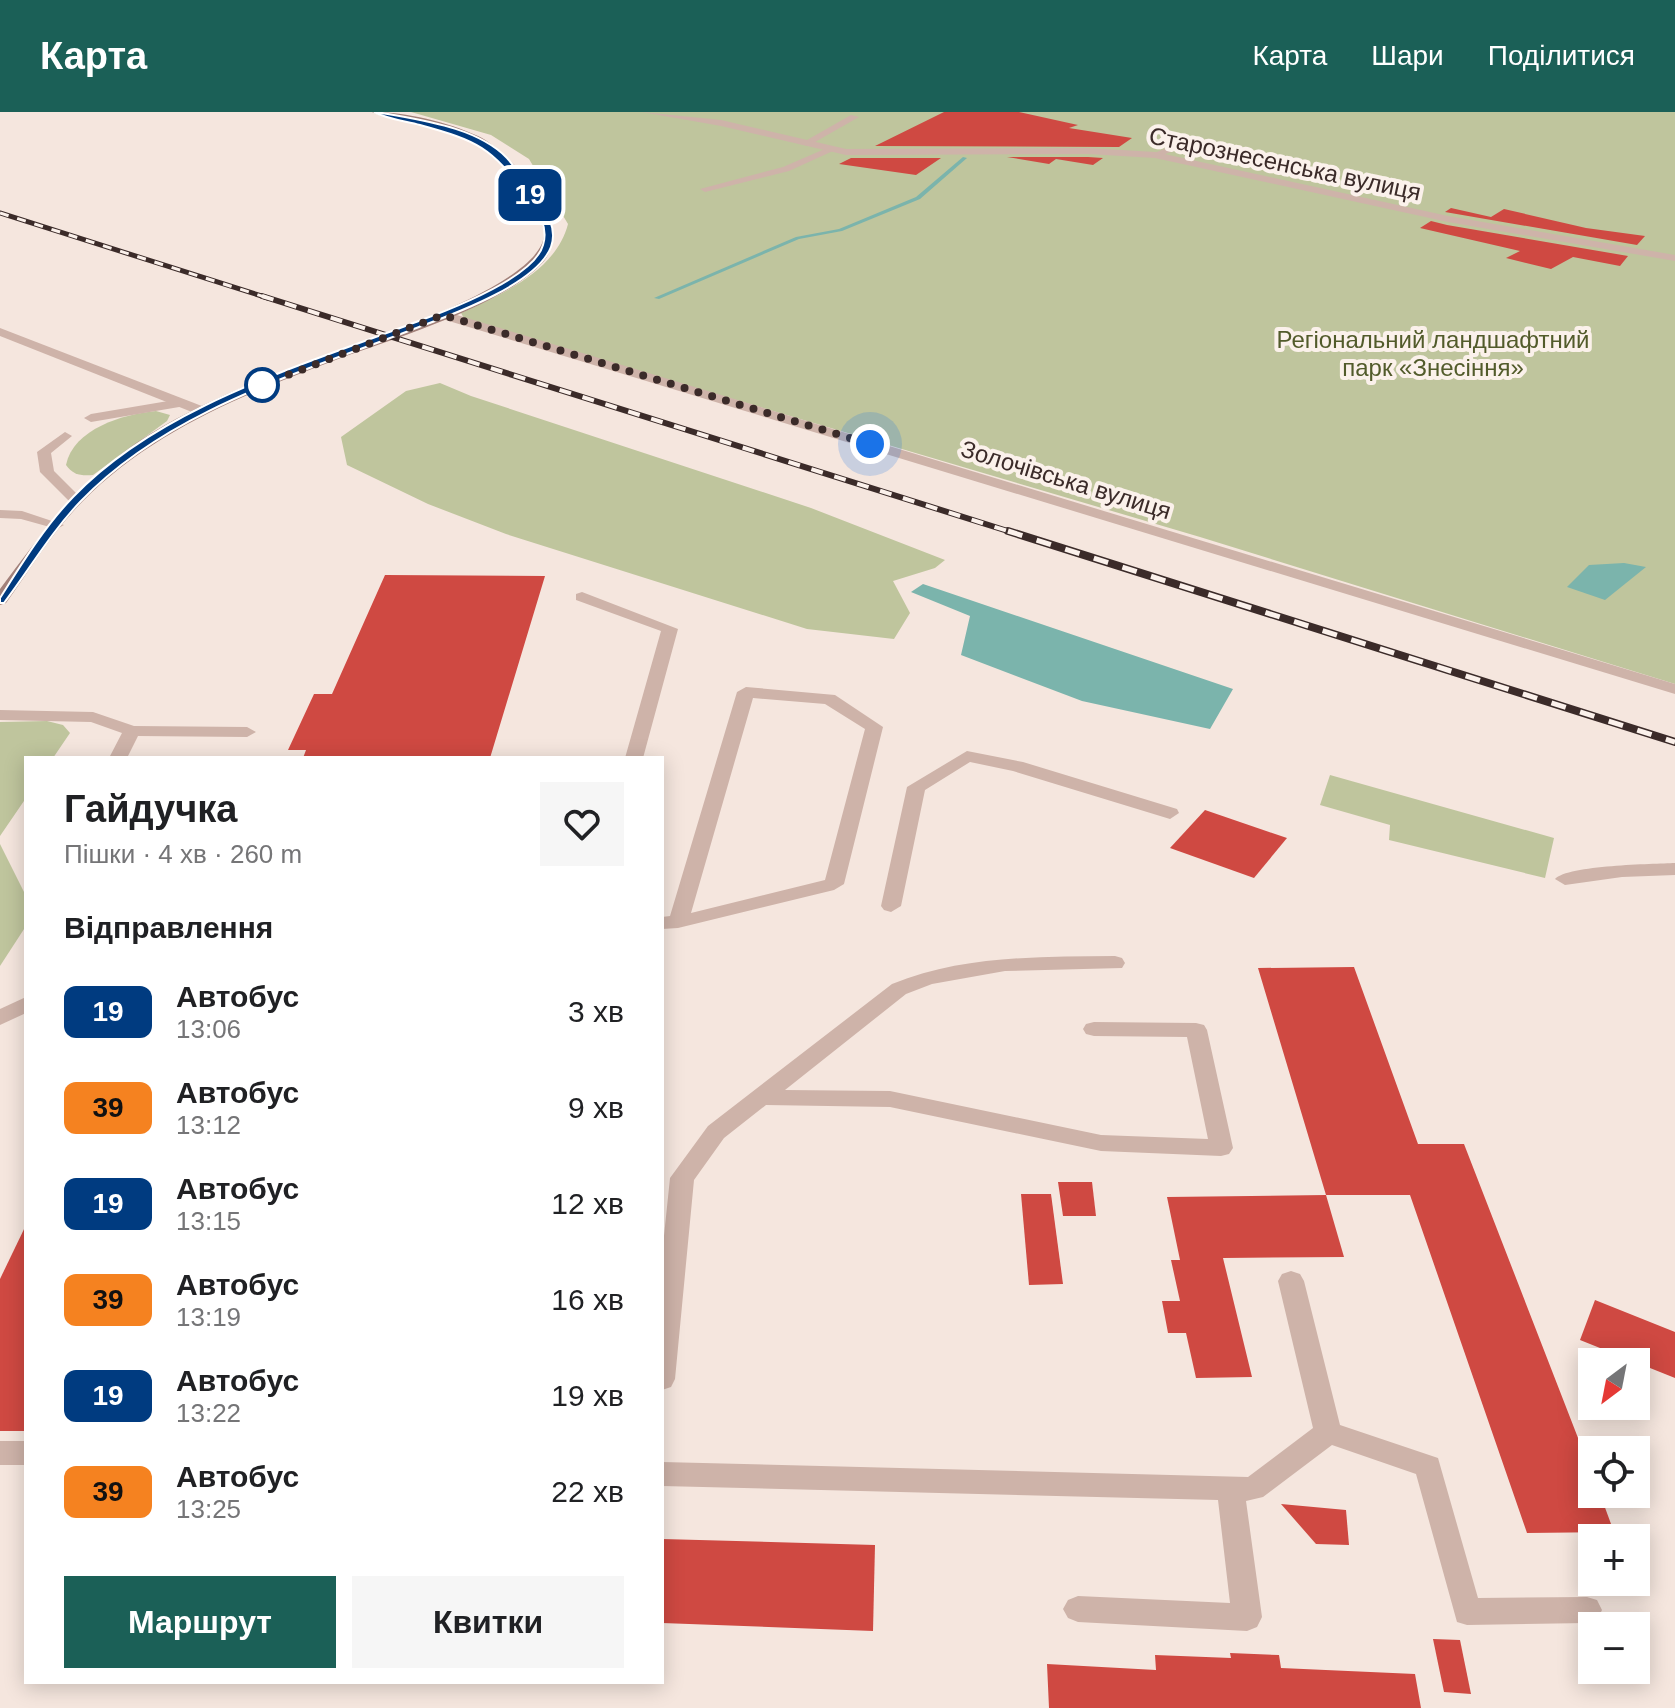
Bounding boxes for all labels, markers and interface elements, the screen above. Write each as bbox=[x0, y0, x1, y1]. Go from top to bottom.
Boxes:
text: Карта bbox=[40, 35, 147, 77]
text: Карта bbox=[1252, 40, 1327, 71]
text: Шари bbox=[1371, 40, 1444, 71]
text: Поділитися bbox=[1488, 40, 1635, 71]
street label: Старознесенська вулиця bbox=[1147, 121, 1424, 206]
line badge: 19 bbox=[494, 169, 566, 221]
text: 19 bbox=[514, 179, 546, 210]
park label: Регіональний ландшафтний парк «Знесіння» bbox=[1276, 326, 1590, 381]
unlabelled marker bbox=[245, 368, 279, 402]
your location bbox=[850, 424, 890, 464]
street label: Золочівська вулиця bbox=[958, 435, 1174, 524]
button: heart bbox=[540, 782, 624, 866]
text: Гайдучка bbox=[64, 788, 237, 830]
text: Пішки · 4 хв · 260 m bbox=[64, 839, 302, 869]
text: Відправлення bbox=[64, 911, 273, 944]
text: Автобус bbox=[176, 980, 299, 1013]
text: 3 хв bbox=[568, 995, 624, 1028]
text: 19 bbox=[92, 996, 124, 1027]
text: 13:06 bbox=[176, 1014, 241, 1044]
text: Автобус bbox=[176, 1076, 299, 1109]
text: 9 хв bbox=[568, 1091, 624, 1124]
text: 39 bbox=[92, 1092, 124, 1123]
text: 13:12 bbox=[176, 1110, 241, 1140]
text: Автобус bbox=[176, 1172, 299, 1205]
text: 12 хв bbox=[551, 1187, 624, 1220]
text: 19 bbox=[92, 1188, 124, 1219]
text: 13:15 bbox=[176, 1206, 241, 1236]
text: Автобус bbox=[176, 1268, 299, 1301]
text: 16 хв bbox=[551, 1283, 624, 1316]
text: 39 bbox=[92, 1284, 124, 1315]
text: 13:19 bbox=[176, 1302, 241, 1332]
north arrow bbox=[1578, 1348, 1650, 1420]
map controls bbox=[1578, 1348, 1650, 1684]
text: Автобус bbox=[176, 1364, 299, 1397]
text: 19 хв bbox=[551, 1379, 624, 1412]
text: 19 bbox=[92, 1380, 124, 1411]
text: 13:22 bbox=[176, 1398, 241, 1428]
button: locate bbox=[1578, 1436, 1650, 1508]
text: Автобус bbox=[176, 1460, 299, 1493]
text: 22 хв bbox=[551, 1475, 624, 1508]
text: 39 bbox=[92, 1476, 124, 1507]
text: 13:25 bbox=[176, 1494, 241, 1524]
button: + bbox=[1578, 1524, 1650, 1596]
button: Маршрут bbox=[64, 1576, 336, 1668]
button: Квитки bbox=[352, 1576, 624, 1668]
button: − bbox=[1578, 1612, 1650, 1684]

